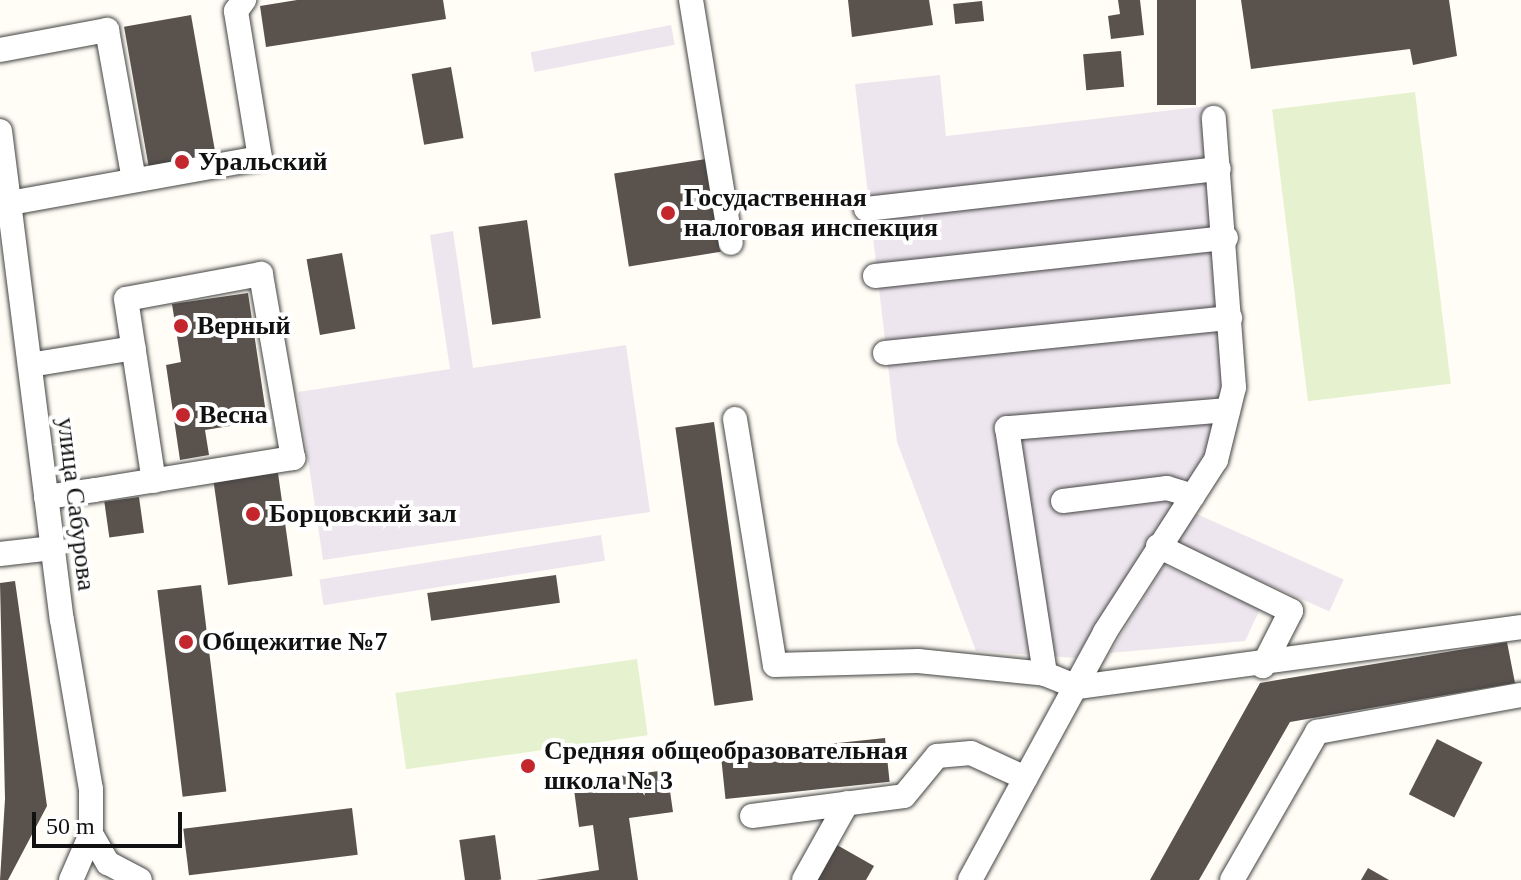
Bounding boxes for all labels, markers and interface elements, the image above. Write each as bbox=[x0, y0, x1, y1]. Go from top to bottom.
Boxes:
place label: Уральский bbox=[198, 146, 327, 178]
marker: Уральский bbox=[173, 153, 191, 171]
place label: Госудаственная налоговая инспекция bbox=[684, 182, 938, 244]
marker: Госудаственная налоговая инспекция bbox=[659, 204, 677, 222]
place label: Верный bbox=[197, 310, 291, 342]
marker: Верный bbox=[172, 317, 190, 335]
place label: Весна bbox=[199, 399, 268, 431]
marker: Весна bbox=[174, 406, 192, 424]
street label: улица Сабурова bbox=[50, 416, 102, 592]
place label: Борцовский зал bbox=[269, 498, 457, 530]
marker: Борцовский зал bbox=[244, 505, 262, 523]
place label: Общежитие №7 bbox=[202, 626, 387, 658]
marker: Общежитие №7 bbox=[177, 633, 195, 651]
place label: Средняя общеобразовательная школа № 3 bbox=[544, 735, 908, 796]
marker: Средняя общеобразовательная школа № 3 bbox=[519, 757, 537, 775]
scale bar bbox=[36, 796, 186, 846]
text: 50 m bbox=[46, 813, 95, 839]

